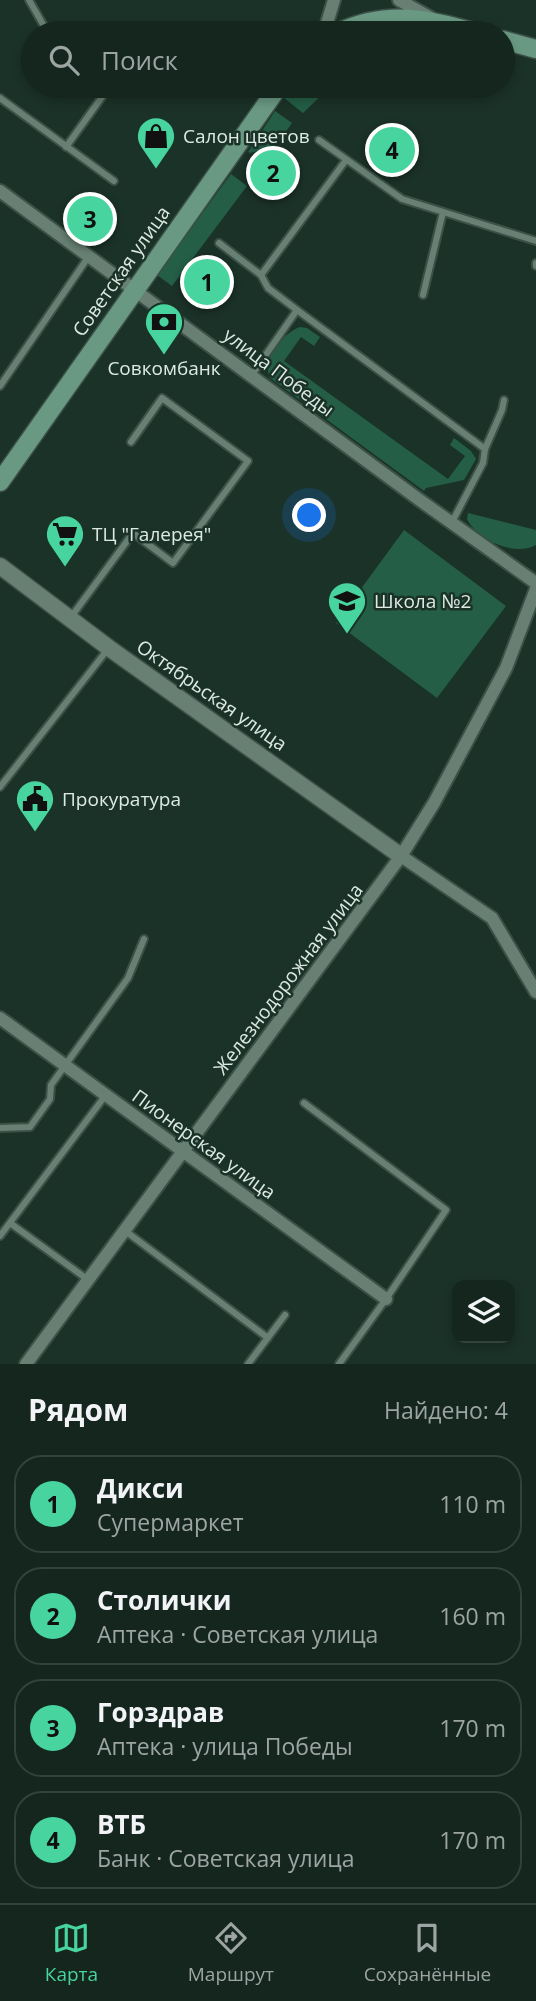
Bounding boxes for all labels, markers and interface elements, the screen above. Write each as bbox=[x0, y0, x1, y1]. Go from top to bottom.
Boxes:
search box bbox=[21, 21, 515, 98]
icon: search bbox=[45, 41, 83, 79]
text: Поиск bbox=[101, 42, 178, 78]
shop icon: Салон цветов bbox=[135, 115, 177, 170]
place label: Салон цветов bbox=[183, 123, 310, 149]
pin: 4 bbox=[369, 124, 415, 176]
pin: 2 bbox=[250, 147, 296, 199]
pin: 3 bbox=[67, 193, 113, 245]
street label: Советская улица bbox=[66, 201, 176, 341]
pin: 1 bbox=[184, 256, 230, 308]
bank icon: Совкомбанк bbox=[143, 301, 185, 356]
street label: улица Победы bbox=[218, 322, 340, 422]
place label: Совкомбанк bbox=[107, 355, 221, 381]
your location bbox=[292, 498, 326, 532]
supermarket icon: ТЦ "Галерея" bbox=[44, 513, 86, 568]
place label: ТЦ "Галерея" bbox=[92, 521, 211, 547]
school or university icon: Школа №2 bbox=[326, 580, 368, 635]
place label: Школа №2 bbox=[374, 588, 471, 614]
street label: Октябрьская улица bbox=[132, 633, 292, 757]
public building icon: Прокуратура bbox=[14, 778, 56, 833]
place label: Прокуратура bbox=[62, 786, 181, 812]
street label: Железнодорожная улица bbox=[207, 878, 369, 1080]
street label: Пионерская улица bbox=[127, 1083, 281, 1205]
map controls bbox=[452, 1280, 515, 1343]
button: layers bbox=[452, 1280, 515, 1343]
text: Рядом bbox=[28, 1389, 128, 1430]
text: Найдено: 4 bbox=[384, 1394, 508, 1426]
text: Дикси bbox=[97, 1470, 184, 1506]
text: 1 bbox=[46, 1488, 60, 1520]
text: 110 m bbox=[439, 1488, 506, 1520]
text: Супермаркет bbox=[97, 1506, 244, 1538]
text: Столички bbox=[97, 1582, 231, 1618]
text: 2 bbox=[46, 1600, 60, 1632]
text: 160 m bbox=[439, 1600, 506, 1632]
text: Аптека · Советская улица bbox=[97, 1618, 378, 1650]
text: Горздрав bbox=[97, 1694, 224, 1730]
text: 3 bbox=[46, 1712, 60, 1744]
text: 170 m bbox=[439, 1712, 506, 1744]
text: Аптека · улица Победы bbox=[97, 1730, 353, 1762]
text: ВТБ bbox=[97, 1806, 146, 1842]
text: 4 bbox=[46, 1824, 60, 1856]
text: 170 m bbox=[439, 1824, 506, 1856]
text: Банк · Советская улица bbox=[97, 1842, 354, 1874]
tab: Карта bbox=[45, 1919, 98, 1987]
tab: Маршрут bbox=[188, 1919, 274, 1987]
tab: Сохранённые bbox=[364, 1919, 491, 1987]

